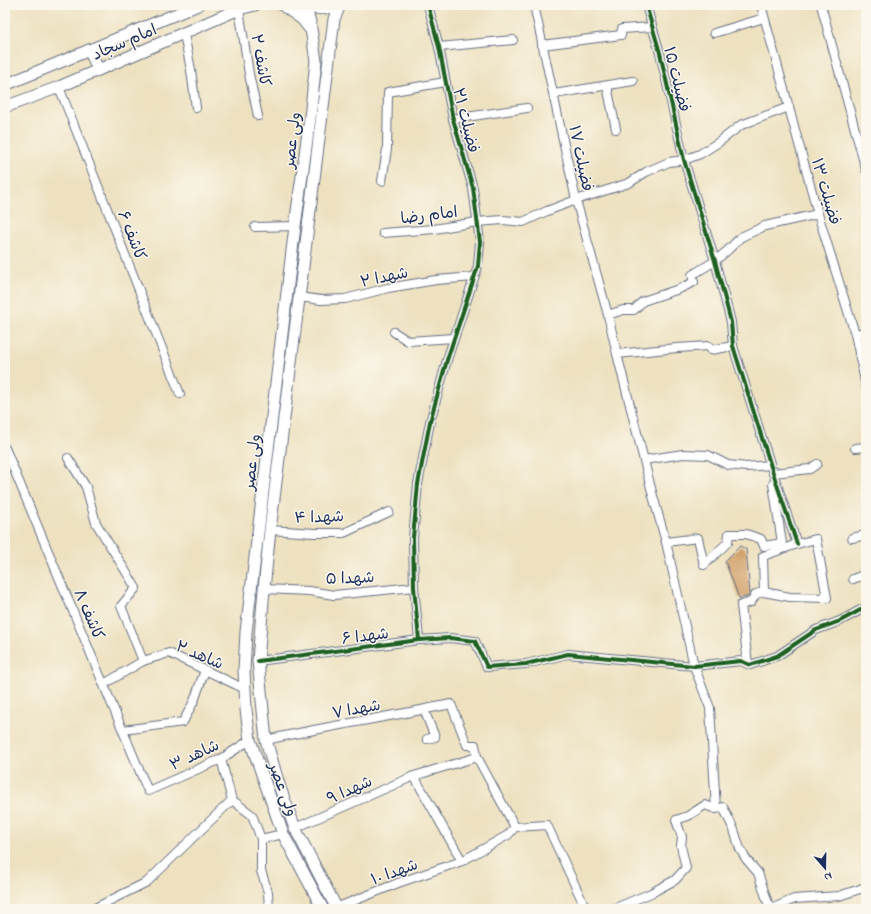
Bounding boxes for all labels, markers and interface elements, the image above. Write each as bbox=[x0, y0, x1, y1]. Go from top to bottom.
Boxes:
street label: امام سجاد bbox=[89, 18, 161, 67]
street label: کاشف ۲ bbox=[244, 32, 276, 89]
street label: فضیلت ۱۵ bbox=[656, 44, 696, 115]
street label: فضیلت ۲۱ bbox=[445, 85, 485, 156]
street label: ولی عصر bbox=[277, 111, 308, 172]
street label: فضیلت ۱۷ bbox=[561, 123, 599, 194]
street label: فضیلت ۱۳ bbox=[804, 155, 846, 228]
street label: امام رضا bbox=[399, 201, 459, 231]
street label: کاشف ۶ bbox=[111, 207, 152, 264]
street label: شهدا ۲ bbox=[358, 261, 411, 295]
street label: ولی عصر bbox=[237, 433, 268, 494]
street label: شهدا ۴ bbox=[294, 505, 344, 531]
street label: شهدا ۵ bbox=[325, 566, 375, 592]
street label: کاشف ۸ bbox=[67, 585, 110, 644]
street label: شهدا ۶ bbox=[340, 622, 390, 652]
street label: شاهد ۲ bbox=[172, 635, 227, 677]
street label: شهدا ۷ bbox=[330, 694, 383, 726]
street label: شاهد ۳ bbox=[166, 734, 224, 778]
street label: ولی عصر bbox=[261, 757, 303, 820]
street label: شهدا ۹ bbox=[323, 770, 377, 812]
north arrow bbox=[805, 848, 845, 888]
street label: شهدا ۱۰ bbox=[368, 853, 422, 892]
text: N bbox=[822, 868, 834, 885]

